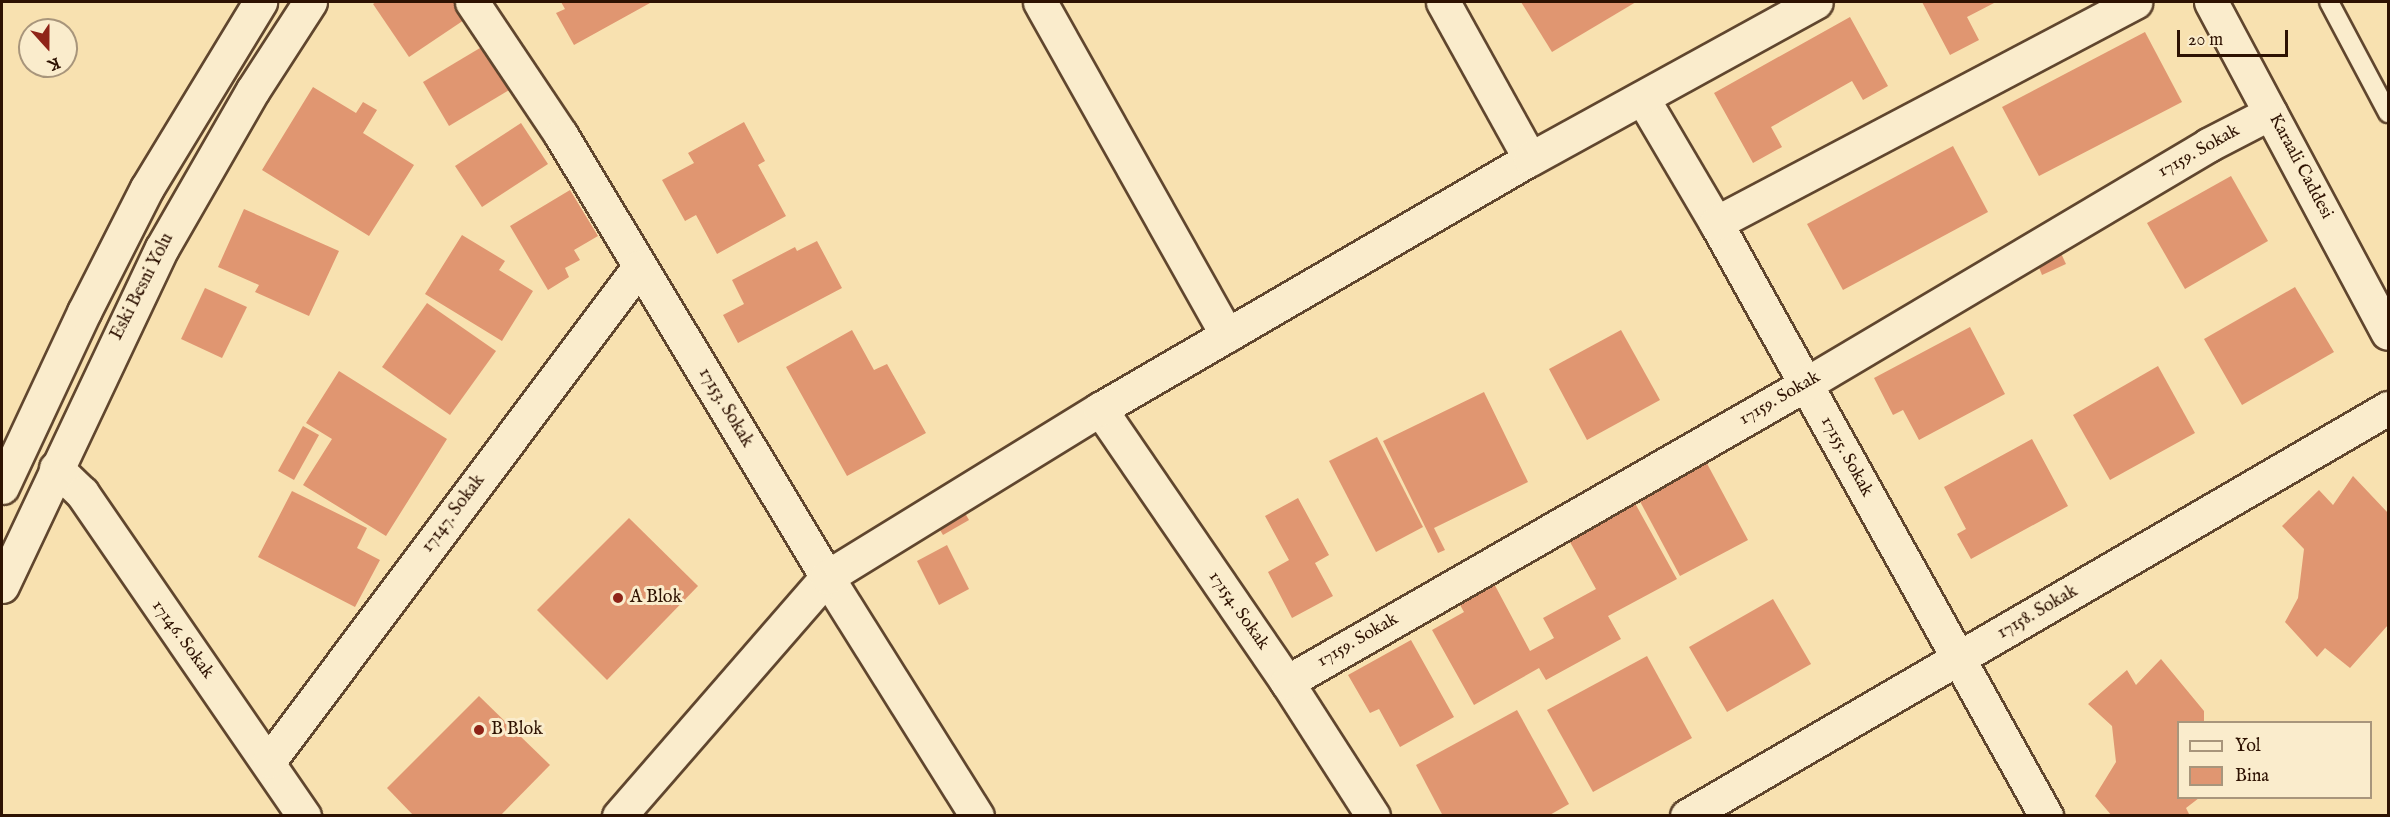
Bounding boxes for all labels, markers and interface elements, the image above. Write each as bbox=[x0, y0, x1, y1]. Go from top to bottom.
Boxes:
north arrow bbox=[18, 18, 78, 78]
scale bar bbox=[2180, 18, 2291, 56]
text: 20 m bbox=[2188, 29, 2223, 52]
text: K bbox=[45, 52, 63, 74]
street label: Karaali Caddesi bbox=[2263, 111, 2337, 223]
street label: 17159. Sokak bbox=[2154, 121, 2244, 183]
street label: Eski Besni Yolu bbox=[107, 230, 179, 344]
street label: 17153. Sokak bbox=[693, 364, 757, 452]
street label: 17159. Sokak bbox=[1736, 367, 1824, 431]
street label: 17155. Sokak bbox=[1815, 413, 1877, 501]
street label: 17147. Sokak bbox=[418, 471, 490, 557]
street label: 17154. Sokak bbox=[1203, 567, 1273, 655]
street label: 17158. Sokak bbox=[1994, 581, 2082, 645]
place label: A Blok bbox=[630, 587, 682, 609]
marker: A Blok bbox=[611, 591, 625, 605]
street label: 17146. Sokak bbox=[146, 596, 218, 684]
street label: 17159. Sokak bbox=[1314, 609, 1402, 673]
place label: B Blok bbox=[491, 719, 543, 741]
legend bbox=[2177, 721, 2372, 799]
marker: B Blok bbox=[472, 723, 486, 737]
text: Yol bbox=[2235, 735, 2261, 758]
text: Bina bbox=[2235, 765, 2269, 788]

